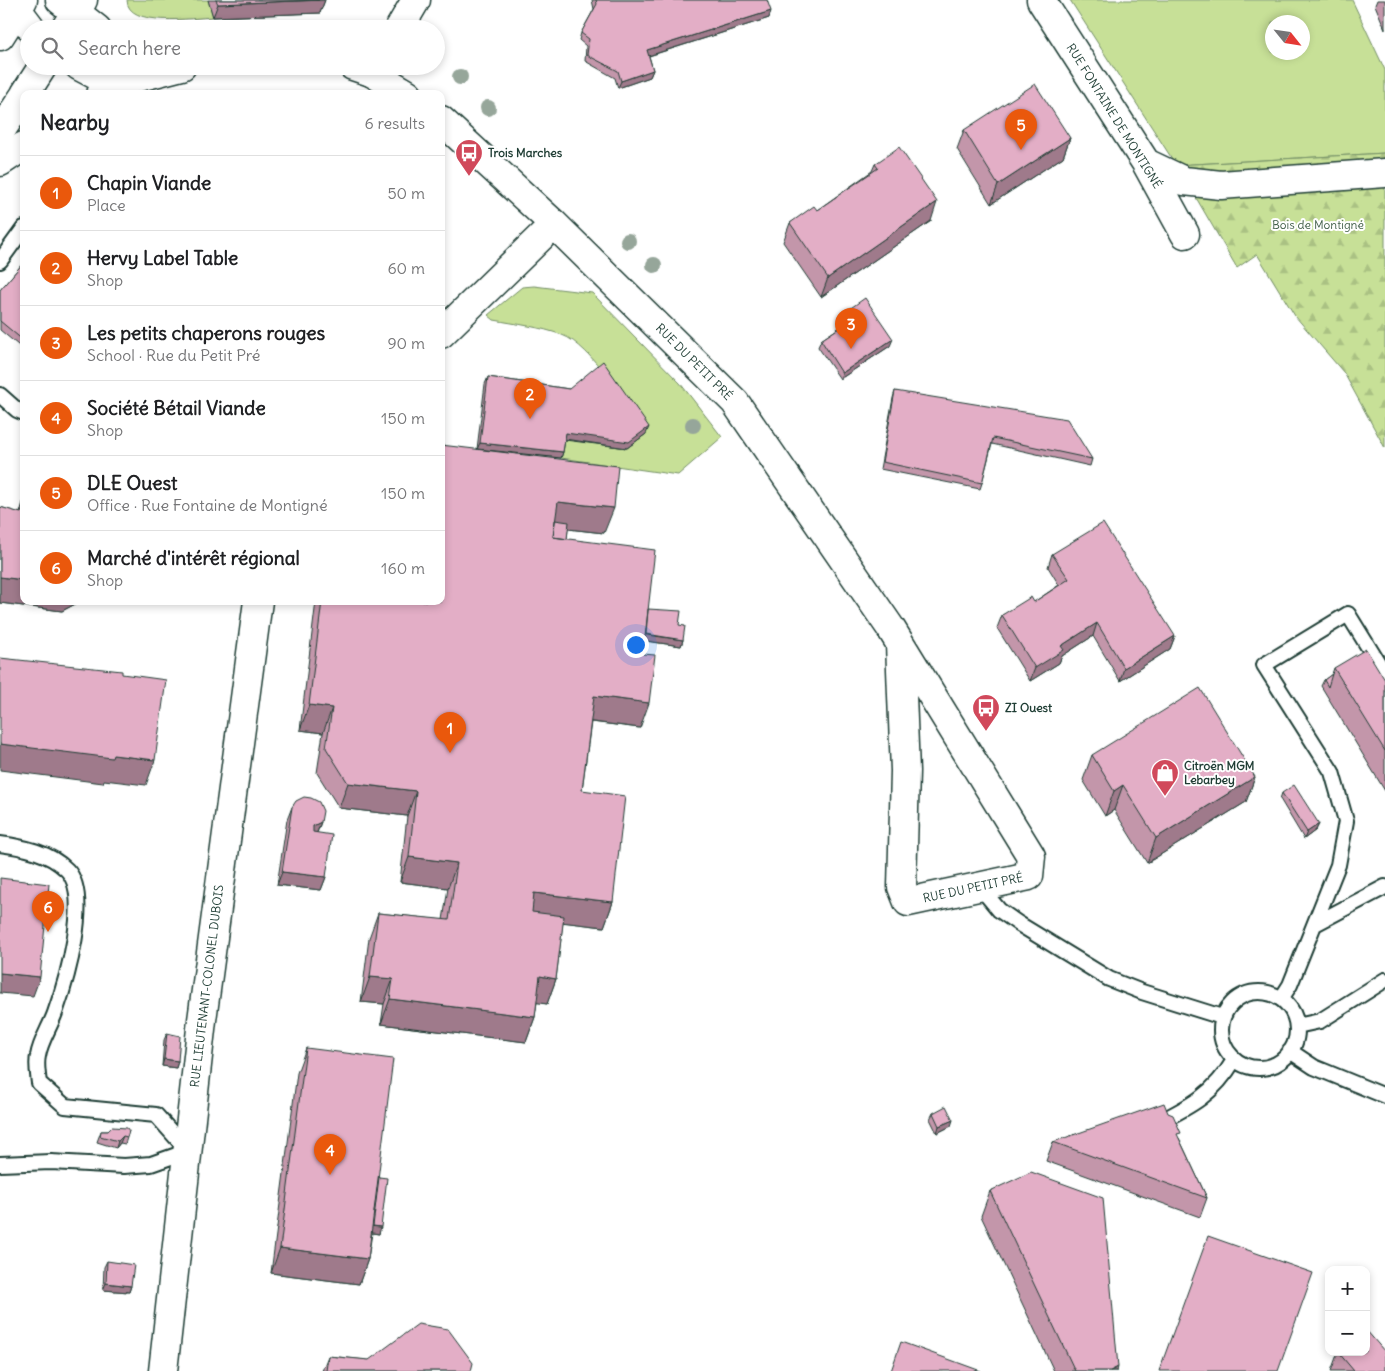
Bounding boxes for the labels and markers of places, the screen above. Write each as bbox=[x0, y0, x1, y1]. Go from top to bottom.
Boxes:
pin: 5 bbox=[1005, 109, 1037, 150]
bus stop icon: Trois Marches bbox=[454, 138, 484, 177]
place label: Trois Marches bbox=[488, 145, 563, 160]
pin: 3 bbox=[835, 308, 867, 349]
pin: 2 bbox=[514, 378, 546, 419]
bus stop icon: ZI Ouest bbox=[971, 693, 1001, 732]
place label: ZI Ouest bbox=[1005, 700, 1053, 715]
pin: 1 bbox=[434, 712, 466, 753]
shop icon: Citroën MGM Lebarbey bbox=[1150, 758, 1180, 797]
place label: Citroën MGM Lebarbey bbox=[1184, 758, 1255, 788]
pin: 6 bbox=[32, 891, 64, 932]
pin: 4 bbox=[314, 1134, 346, 1175]

